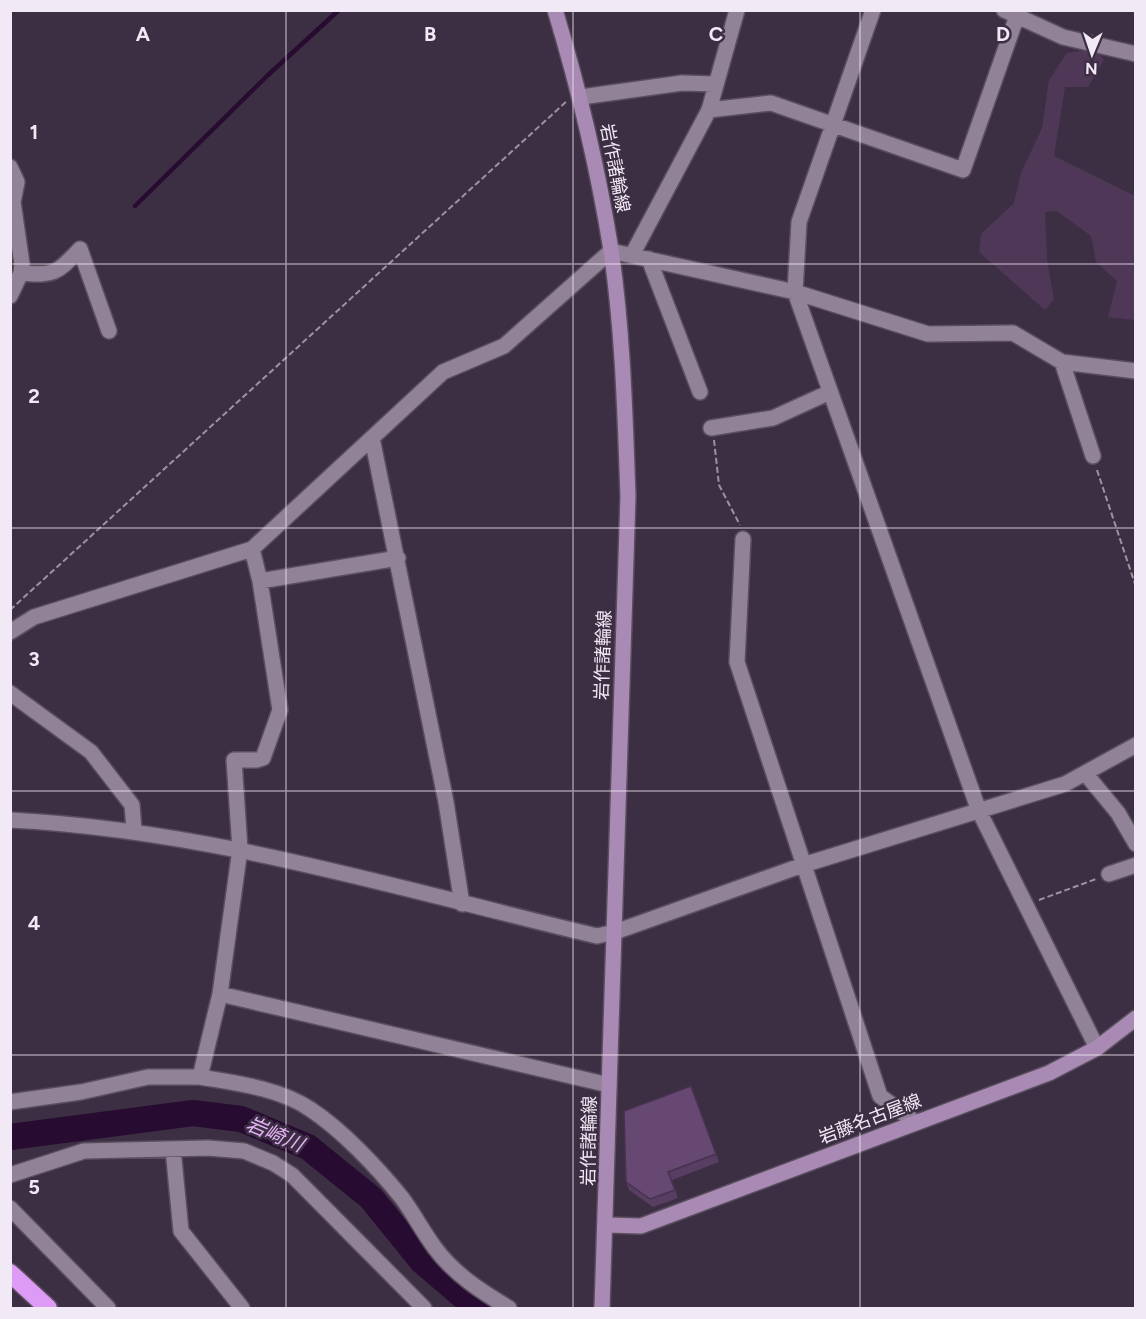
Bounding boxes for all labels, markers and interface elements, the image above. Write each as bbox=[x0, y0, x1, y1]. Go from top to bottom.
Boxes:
text: A bbox=[136, 22, 151, 46]
text: B bbox=[424, 22, 436, 46]
text: C bbox=[709, 22, 723, 46]
text: D bbox=[996, 22, 1010, 46]
north arrow bbox=[1062, 24, 1122, 84]
text: N bbox=[1085, 59, 1098, 78]
text: 1 bbox=[30, 120, 38, 144]
street label: 岩作諸輪線 bbox=[596, 122, 634, 214]
text: 2 bbox=[28, 384, 40, 408]
street label: 岩作諸輪線 bbox=[590, 610, 616, 700]
text: 3 bbox=[28, 647, 40, 671]
text: 4 bbox=[28, 911, 41, 935]
street label: 岩藤名古屋線 bbox=[816, 1089, 924, 1149]
street label: 岩作諸輪線 bbox=[577, 1096, 601, 1186]
water label: 岩崎川 bbox=[243, 1111, 309, 1158]
text: 5 bbox=[28, 1175, 40, 1199]

